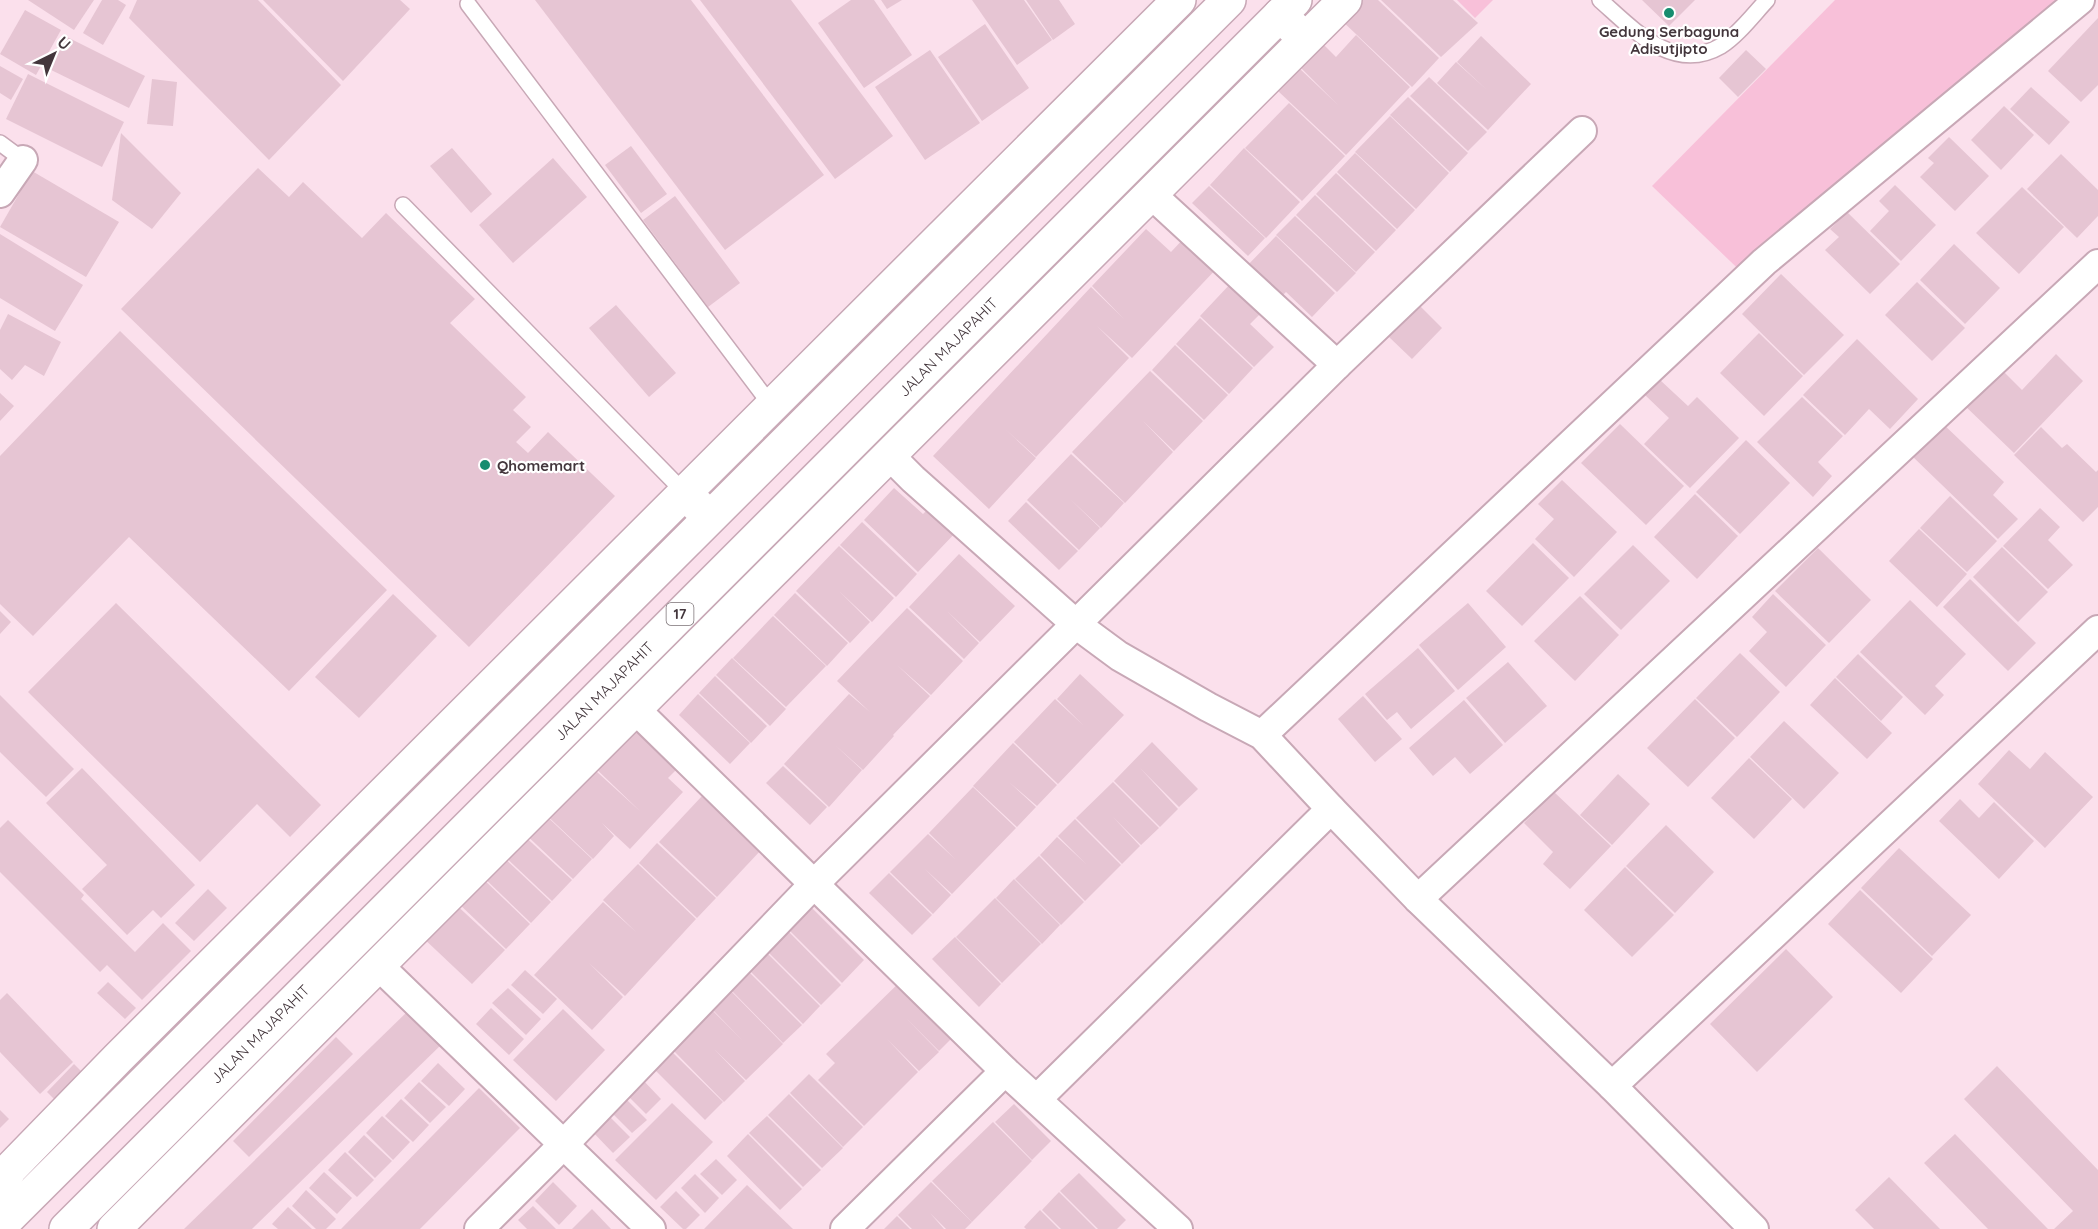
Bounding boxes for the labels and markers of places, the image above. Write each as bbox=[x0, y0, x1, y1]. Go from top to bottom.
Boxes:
marker: Gedung Serbaguna Adisutjipto bbox=[1662, 6, 1676, 20]
place label: Gedung Serbaguna Adisutjipto bbox=[1599, 22, 1739, 58]
place label: Qhomemart bbox=[497, 456, 585, 475]
marker: Qhomemart bbox=[478, 458, 492, 472]

